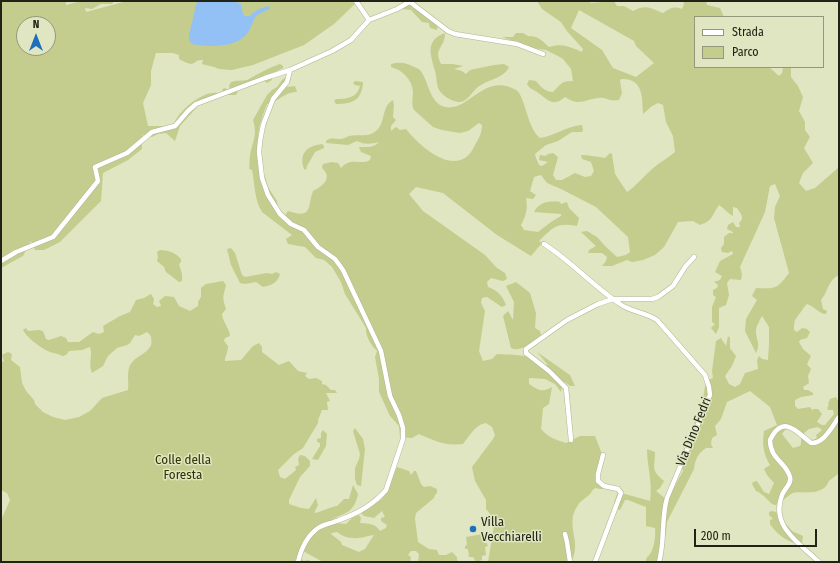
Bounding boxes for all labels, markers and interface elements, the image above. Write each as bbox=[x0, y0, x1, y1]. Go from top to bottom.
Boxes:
north arrow bbox=[16, 16, 56, 56]
legend bbox=[694, 16, 824, 68]
text: N bbox=[33, 18, 39, 31]
text: Strada bbox=[732, 25, 764, 39]
text: Parco bbox=[732, 45, 759, 59]
street label: Via Dino Fedri bbox=[673, 395, 715, 469]
park label: Colle della Foresta bbox=[155, 452, 211, 483]
place label: Villa Vecchiarelli bbox=[481, 514, 542, 545]
scale bar bbox=[696, 521, 819, 547]
marker: Villa Vecchiarelli bbox=[468, 524, 478, 534]
text: 200 m bbox=[701, 529, 731, 543]

